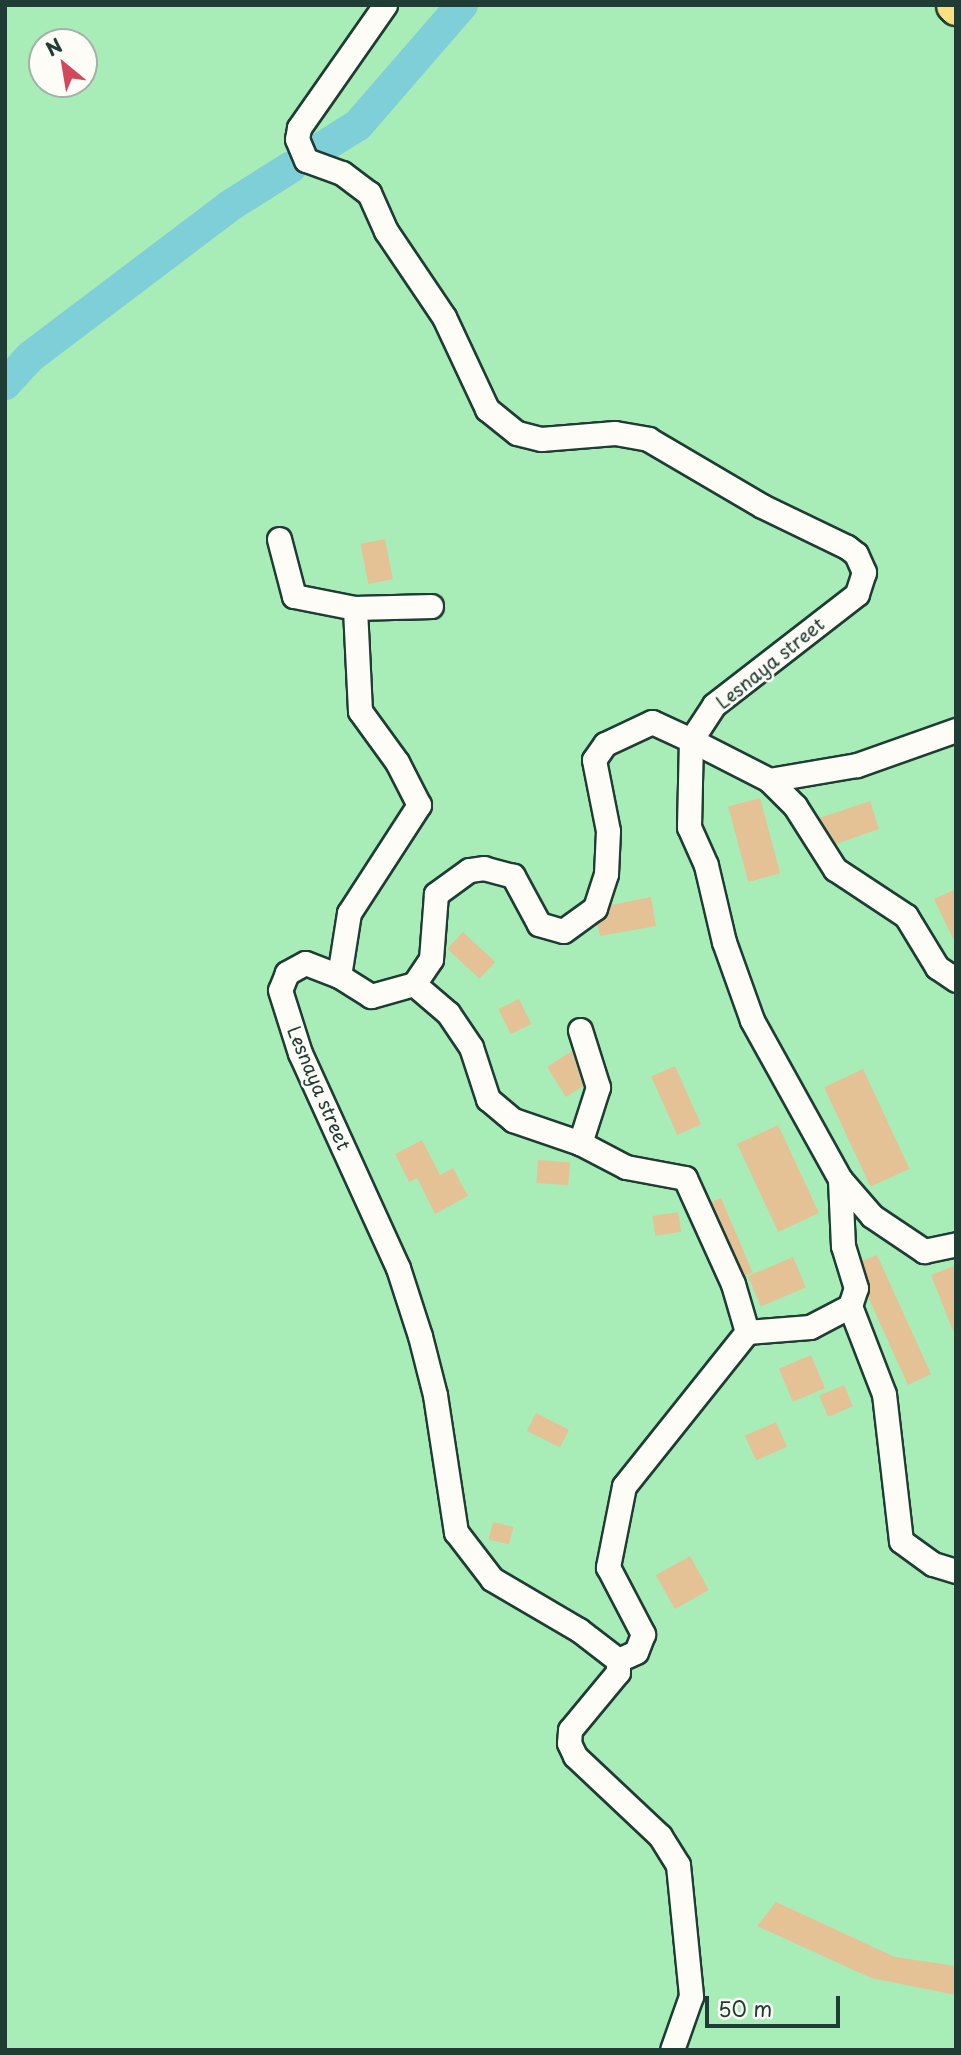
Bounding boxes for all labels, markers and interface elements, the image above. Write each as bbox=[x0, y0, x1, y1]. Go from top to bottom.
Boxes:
north arrow bbox=[28, 28, 98, 98]
text: N bbox=[40, 31, 67, 62]
street label: Lesnaya street bbox=[711, 612, 829, 714]
street label: Lesnaya street bbox=[282, 1022, 356, 1154]
scale bar bbox=[709, 1982, 844, 2026]
text: 50 m bbox=[718, 1992, 772, 2024]

